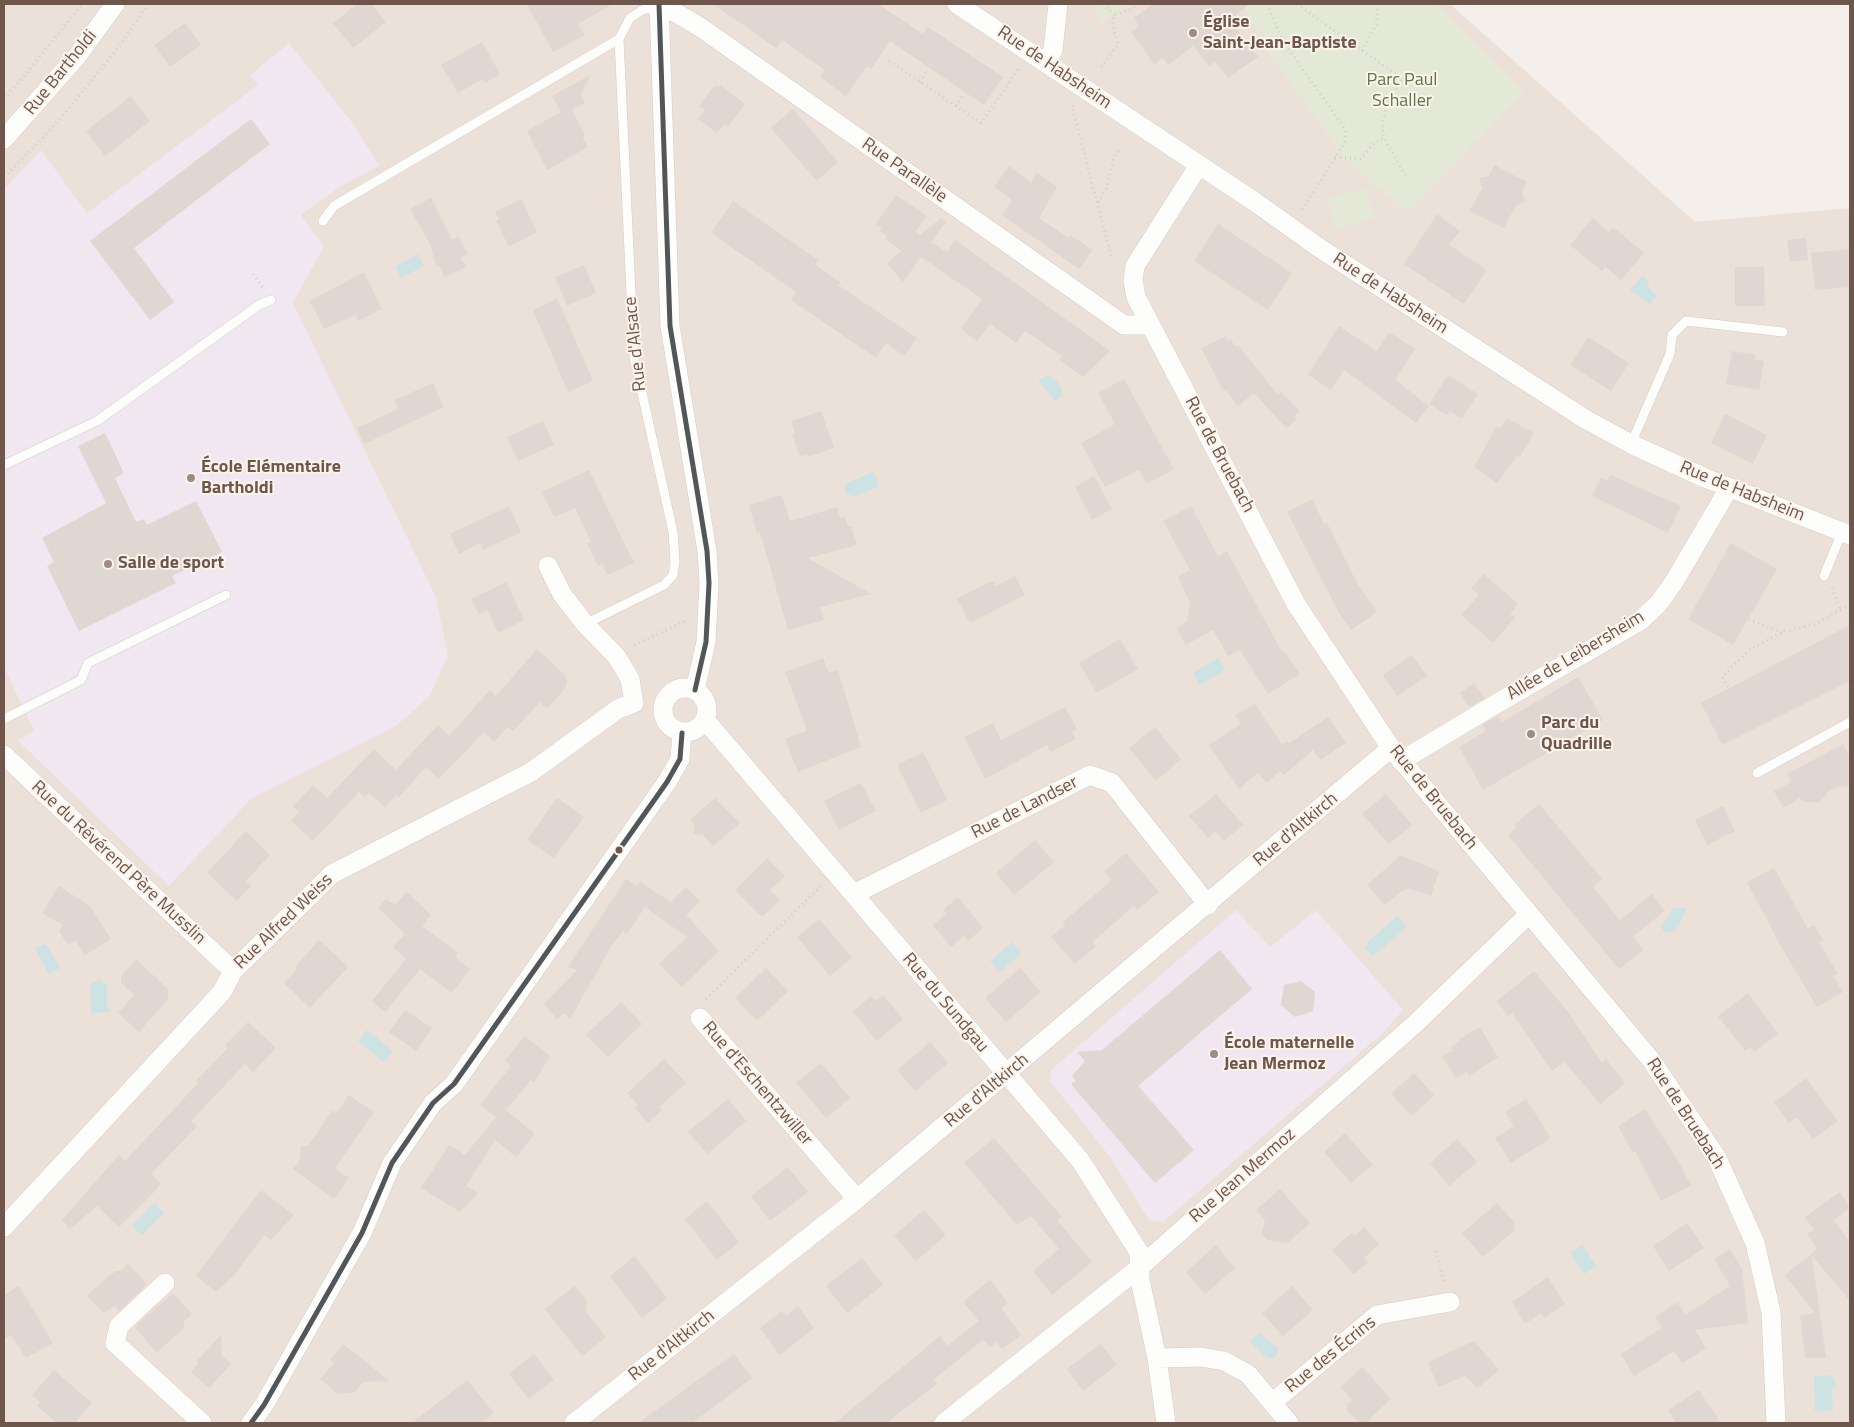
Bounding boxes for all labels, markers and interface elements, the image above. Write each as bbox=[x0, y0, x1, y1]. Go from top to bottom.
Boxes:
place label: Église Saint-Jean-Baptiste bbox=[1203, 12, 1357, 54]
street label: Rue de Habsheim bbox=[993, 22, 1115, 114]
street label: Rue Bartholdi bbox=[20, 26, 102, 120]
marker: Église Saint-Jean-Baptiste bbox=[1187, 27, 1199, 39]
park label: Parc Paul Schaller bbox=[1367, 70, 1437, 112]
street label: Rue Parallèle bbox=[857, 134, 951, 208]
street label: Rue de Habsheim bbox=[1328, 249, 1452, 339]
street label: Rue d'Alsace bbox=[620, 296, 652, 392]
street label: Rue de Bruebach bbox=[1179, 393, 1259, 517]
place label: École Elémentaire Bartholdi bbox=[201, 457, 341, 499]
street label: Rue de Habsheim bbox=[1676, 457, 1808, 527]
marker: École Elémentaire Bartholdi bbox=[185, 472, 197, 484]
place label: Salle de sport bbox=[118, 553, 224, 575]
marker: Salle de sport bbox=[102, 558, 114, 570]
street label: Allée de Leibersheim bbox=[1503, 607, 1649, 705]
place label: Parc du Quadrille bbox=[1541, 713, 1612, 756]
marker: Parc du Quadrille bbox=[1525, 728, 1537, 740]
street label: Rue de Bruebach bbox=[1384, 741, 1482, 855]
street label: Rue de Landser bbox=[968, 772, 1082, 844]
street label: Rue du Révérend Père Musslin bbox=[26, 777, 210, 949]
street label: Rue d'Altkirch bbox=[1249, 788, 1343, 872]
unlabelled marker bbox=[614, 845, 624, 855]
street label: Rue Alfred Weiss bbox=[230, 870, 338, 974]
street label: Rue du Sundgau bbox=[897, 949, 993, 1057]
street label: Rue d'Eschentzwiller bbox=[697, 1018, 817, 1150]
place label: École maternelle Jean Mermoz bbox=[1224, 1033, 1354, 1076]
marker: École maternelle Jean Mermoz bbox=[1208, 1048, 1220, 1060]
street label: Rue d'Altkirch bbox=[940, 1049, 1034, 1133]
street label: Rue de Bruebach bbox=[1641, 1054, 1729, 1174]
street label: Rue Jean Mermoz bbox=[1186, 1124, 1300, 1228]
street label: Rue d'Altkirch bbox=[625, 1306, 719, 1386]
street label: Rue des Écrins bbox=[1281, 1312, 1381, 1398]

